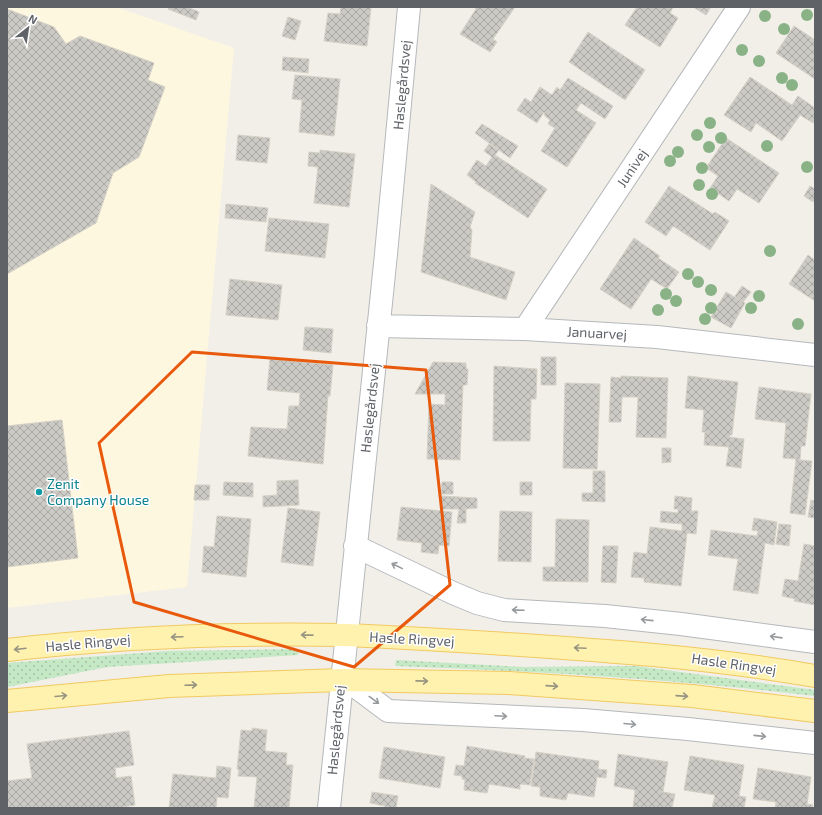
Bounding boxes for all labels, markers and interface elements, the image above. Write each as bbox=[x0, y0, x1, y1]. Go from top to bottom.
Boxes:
north arrow bbox=[8, 8, 48, 48]
text: N bbox=[27, 11, 40, 27]
street label: Haslegårdsvej bbox=[389, 39, 414, 131]
street label: Junivej bbox=[613, 145, 651, 190]
street label: Januarvej bbox=[567, 322, 628, 343]
street label: Haslegårdsvej bbox=[356, 362, 383, 454]
place label: Zenit Company House bbox=[47, 475, 149, 508]
marker: Zenit Company House bbox=[34, 487, 44, 497]
one-way arrow bbox=[391, 562, 403, 569]
one-way arrow bbox=[512, 606, 525, 614]
one-way arrow bbox=[641, 617, 654, 624]
street label: Hasle Ringvej bbox=[369, 628, 455, 649]
street label: Hasle Ringvej bbox=[45, 630, 131, 655]
one-way arrow bbox=[301, 631, 314, 639]
one-way arrow bbox=[171, 633, 184, 641]
one-way arrow bbox=[770, 633, 783, 641]
one-way arrow bbox=[14, 645, 27, 652]
one-way arrow bbox=[574, 645, 587, 652]
street label: Hasle Ringvej bbox=[691, 649, 778, 678]
one-way arrow bbox=[415, 678, 428, 685]
one-way arrow bbox=[184, 682, 197, 689]
one-way arrow bbox=[545, 682, 558, 689]
street label: Haslegårdsvej bbox=[323, 684, 348, 776]
one-way arrow bbox=[54, 692, 67, 699]
one-way arrow bbox=[675, 692, 688, 699]
one-way arrow bbox=[369, 696, 380, 704]
one-way arrow bbox=[494, 712, 507, 720]
one-way arrow bbox=[623, 720, 636, 728]
one-way arrow bbox=[753, 732, 766, 740]

